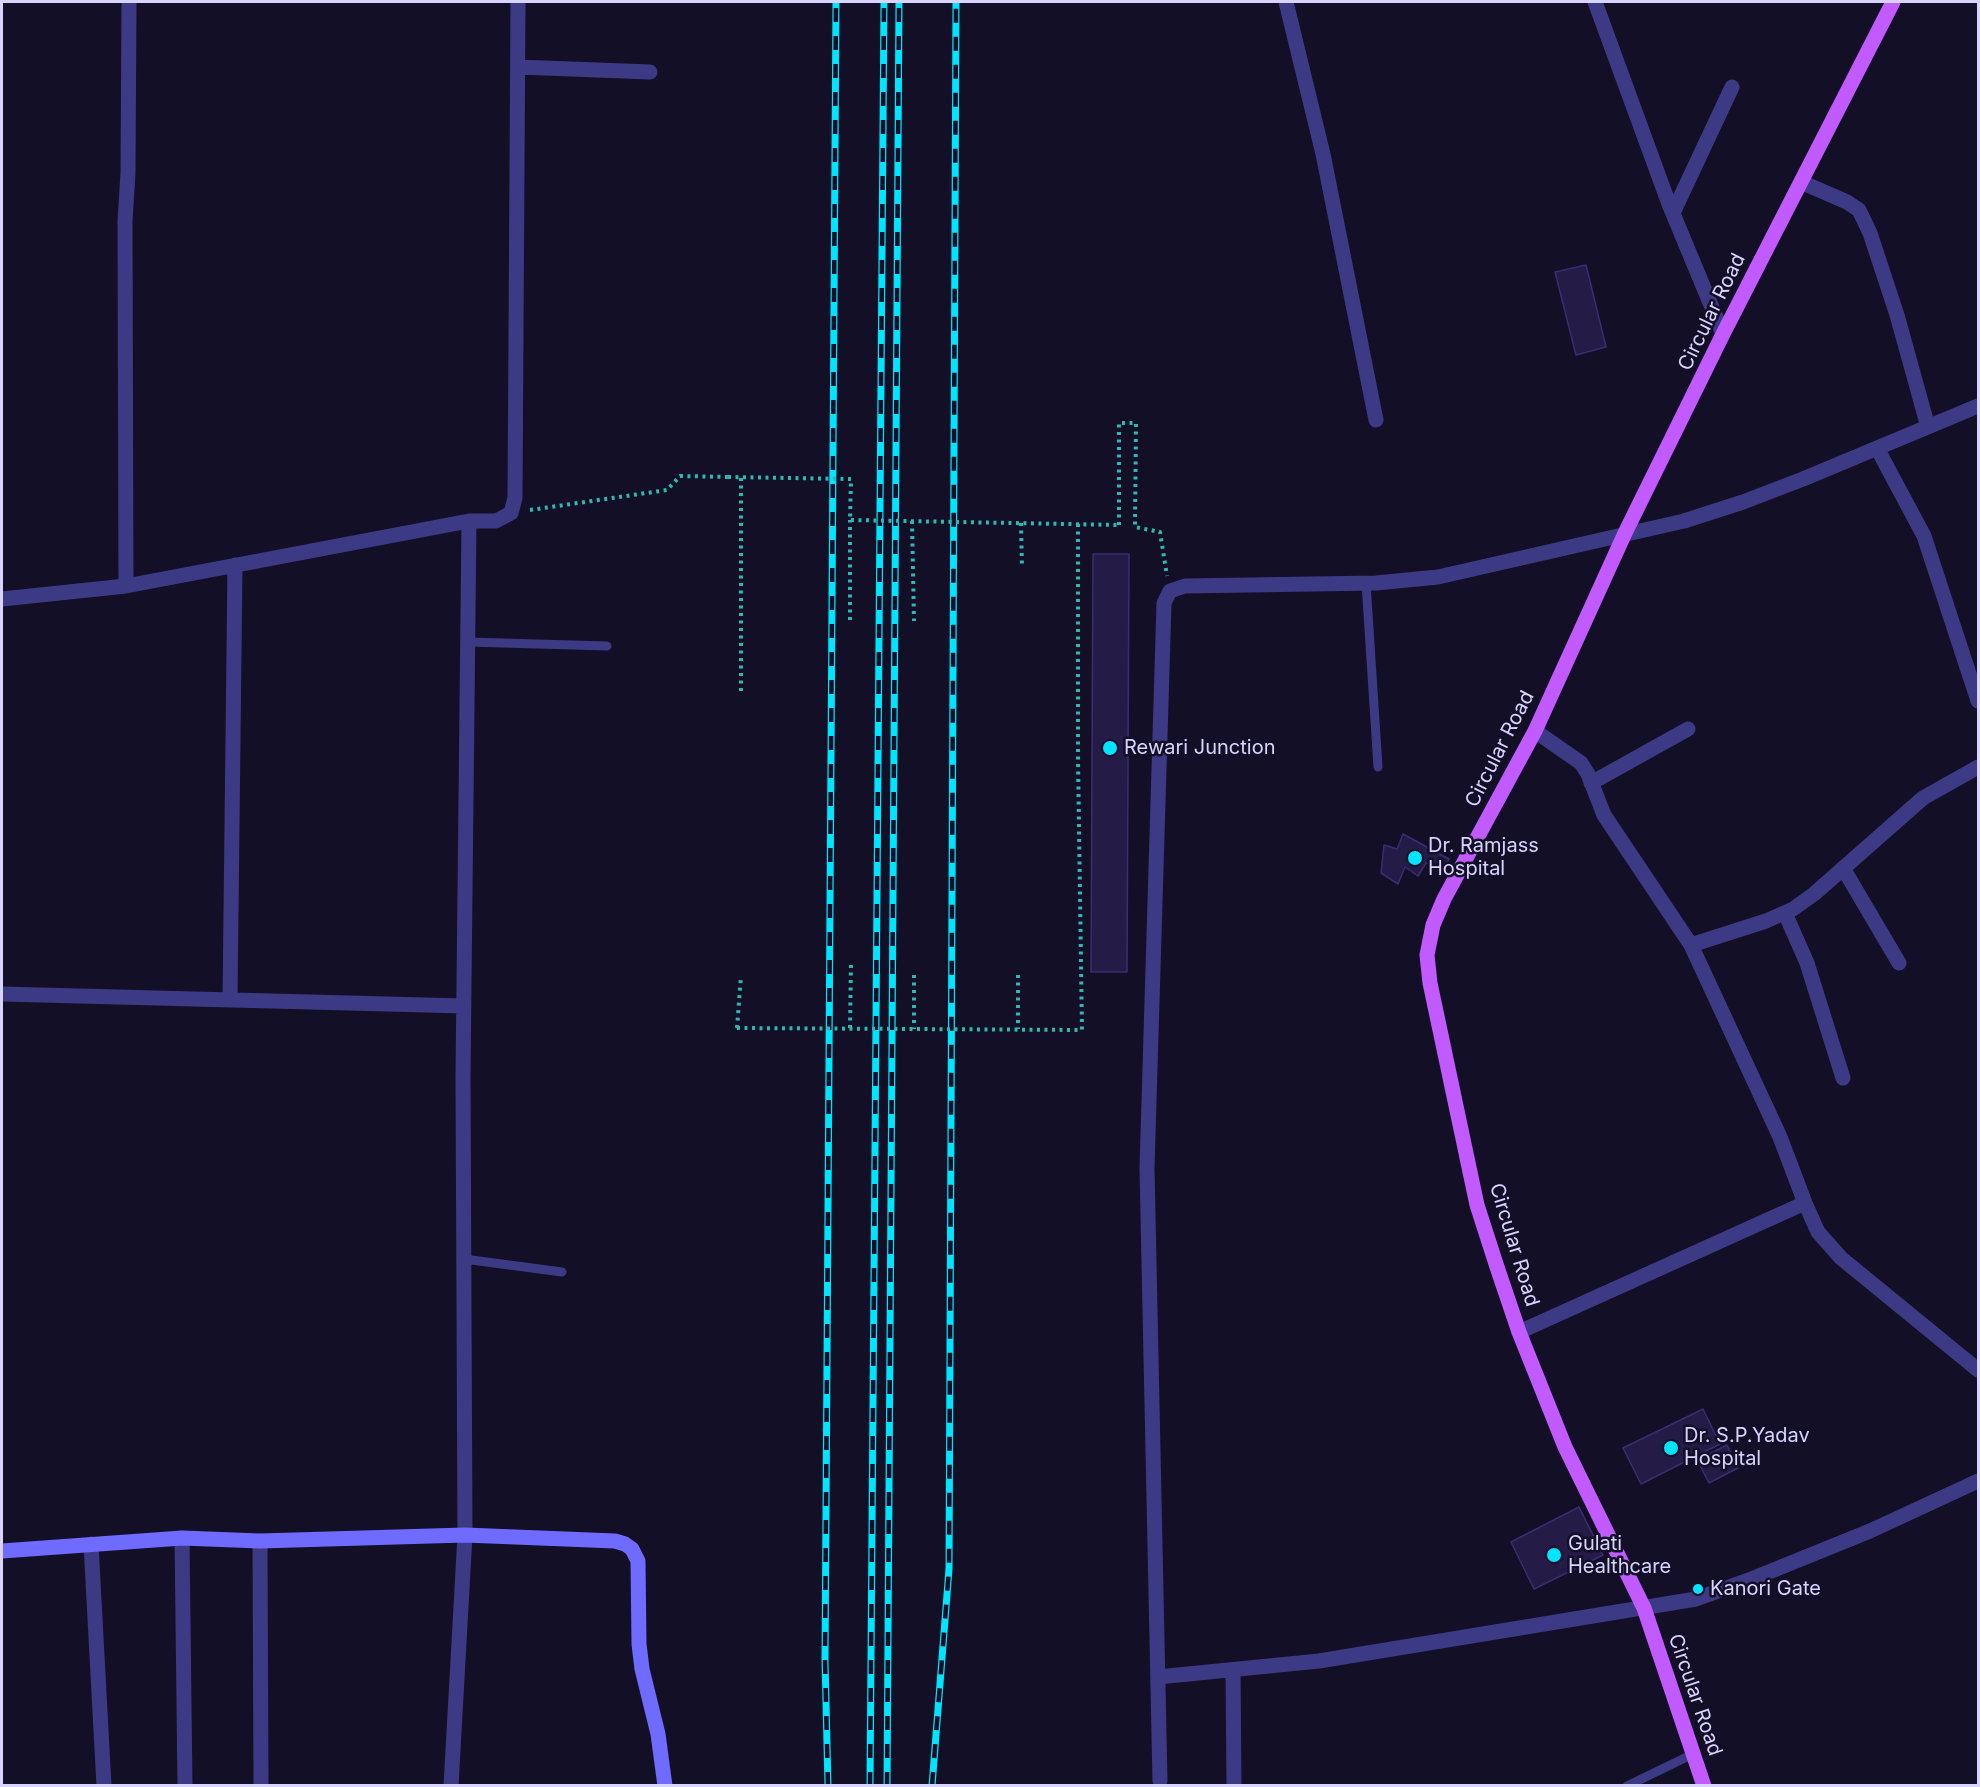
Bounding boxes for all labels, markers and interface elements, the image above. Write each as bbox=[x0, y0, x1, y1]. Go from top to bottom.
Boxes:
street label: Circular Road bbox=[1673, 249, 1751, 375]
street label: Circular Road bbox=[1460, 687, 1540, 811]
place label: Rewari Junction bbox=[1124, 736, 1275, 760]
marker: Rewari Junction bbox=[1101, 739, 1119, 757]
place label: Dr. Ramjass Hospital bbox=[1428, 834, 1539, 881]
marker: Dr. Ramjass Hospital bbox=[1406, 849, 1424, 867]
street label: Circular Road bbox=[1484, 1181, 1544, 1309]
place label: Dr. S.P.Yadav Hospital bbox=[1684, 1424, 1810, 1471]
marker: Dr. S.P.Yadav Hospital bbox=[1662, 1439, 1680, 1457]
place label: Gulati Healthcare bbox=[1568, 1532, 1671, 1579]
marker: Gulati Healthcare bbox=[1545, 1546, 1563, 1564]
place label: Kanori Gate bbox=[1710, 1577, 1821, 1601]
marker: Kanori Gate bbox=[1691, 1582, 1705, 1596]
street label: Circular Road bbox=[1663, 1631, 1727, 1759]

